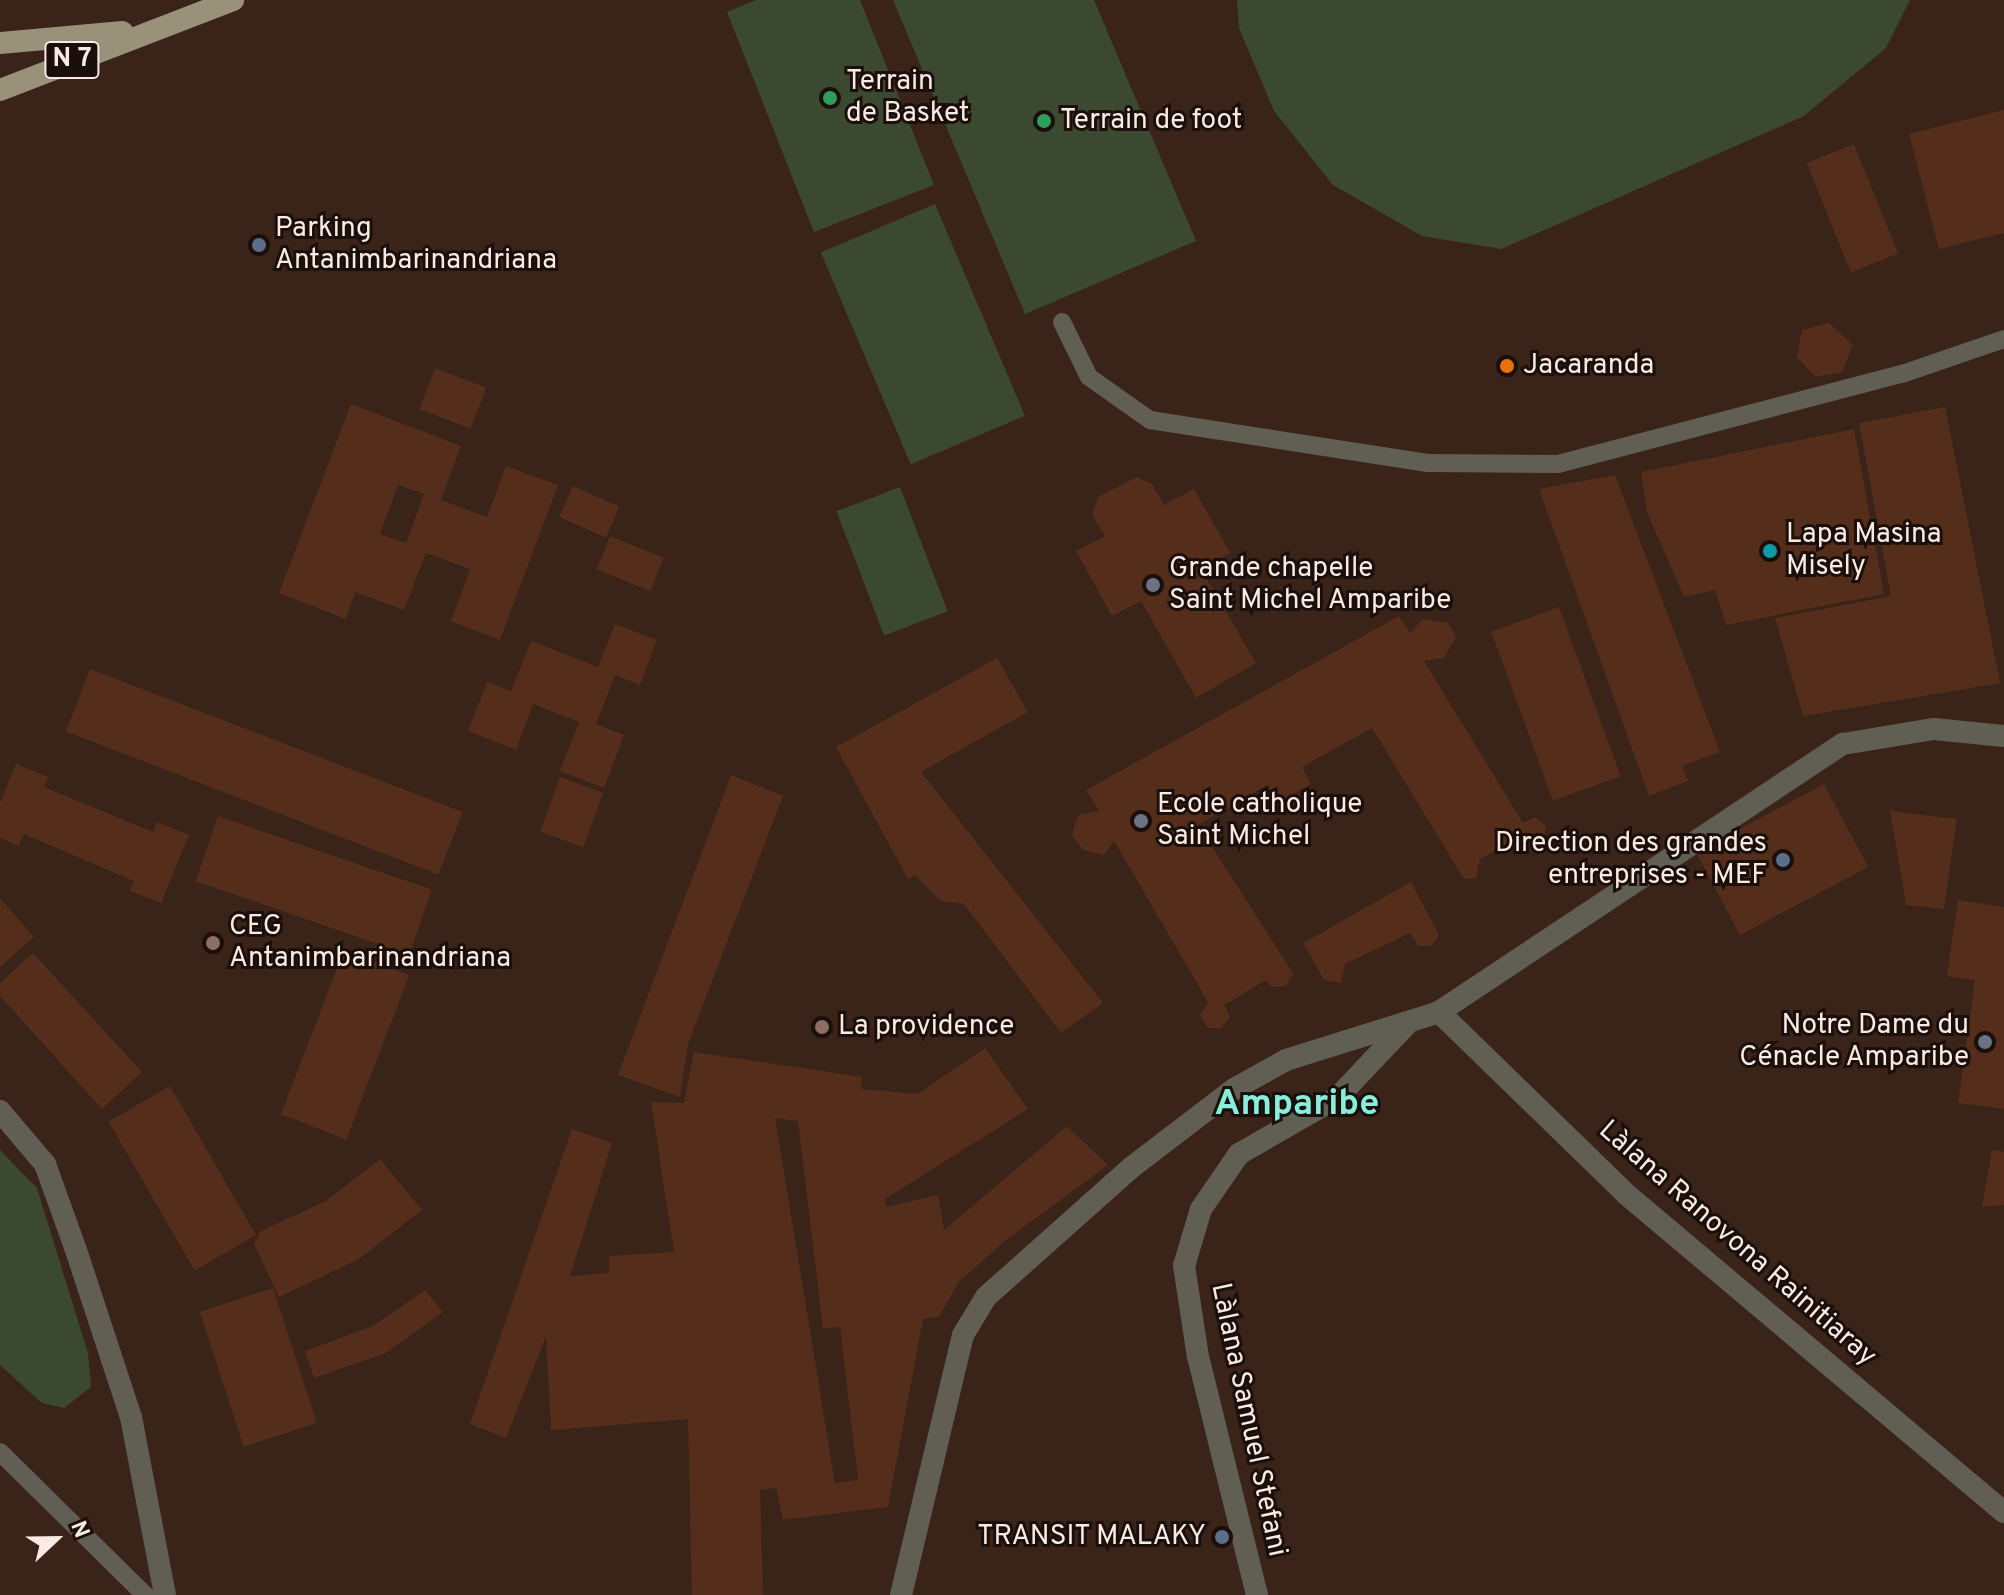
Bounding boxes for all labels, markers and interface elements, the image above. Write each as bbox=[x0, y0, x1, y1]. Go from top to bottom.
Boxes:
road number: N 7 bbox=[44, 38, 100, 82]
place label: Terrain de Basket bbox=[846, 65, 969, 131]
marker: Terrain de Basket bbox=[821, 89, 839, 107]
place label: Terrain de foot bbox=[1060, 104, 1242, 138]
marker: Terrain de foot bbox=[1035, 112, 1053, 130]
place label: Parking Antanimbarinandriana bbox=[275, 212, 557, 278]
marker: Parking Antanimbarinandriana bbox=[250, 236, 268, 254]
place label: Jacaranda bbox=[1523, 349, 1654, 383]
marker: Jacaranda bbox=[1498, 357, 1516, 375]
place label: Lapa Masina Misely bbox=[1786, 518, 1942, 584]
marker: Lapa Masina Misely bbox=[1761, 542, 1779, 560]
place label: Grande chapelle Saint Michel Amparibe bbox=[1169, 552, 1452, 618]
marker: Grande chapelle Saint Michel Amparibe bbox=[1144, 576, 1162, 594]
place label: Ecole catholique Saint Michel bbox=[1157, 788, 1362, 854]
marker: Ecole catholique Saint Michel bbox=[1132, 812, 1150, 830]
place label: Direction des grandes entreprises - MEF bbox=[1495, 827, 1767, 893]
marker: Direction des grandes entreprises - MEF bbox=[1774, 851, 1792, 869]
place label: CEG Antanimbarinandriana bbox=[229, 910, 511, 976]
marker: CEG Antanimbarinandriana bbox=[204, 934, 222, 952]
place label: Notre Dame du Cénacle Amparibe bbox=[1738, 1009, 1969, 1075]
place label: La providence bbox=[838, 1010, 1014, 1044]
marker: La providence bbox=[813, 1018, 831, 1036]
marker: Notre Dame du Cénacle Amparibe bbox=[1976, 1033, 1994, 1051]
district label: Amparibe bbox=[1215, 1084, 1379, 1128]
street label: Làlana Ranovona Rainitiaray bbox=[1591, 1114, 1883, 1374]
street label: Làlana Samuel Stefani bbox=[1203, 1280, 1293, 1560]
north arrow bbox=[16, 1499, 96, 1579]
text: N bbox=[63, 1517, 94, 1542]
place label: TRANSIT MALAKY bbox=[976, 1520, 1206, 1554]
marker: TRANSIT MALAKY bbox=[1213, 1528, 1231, 1546]

